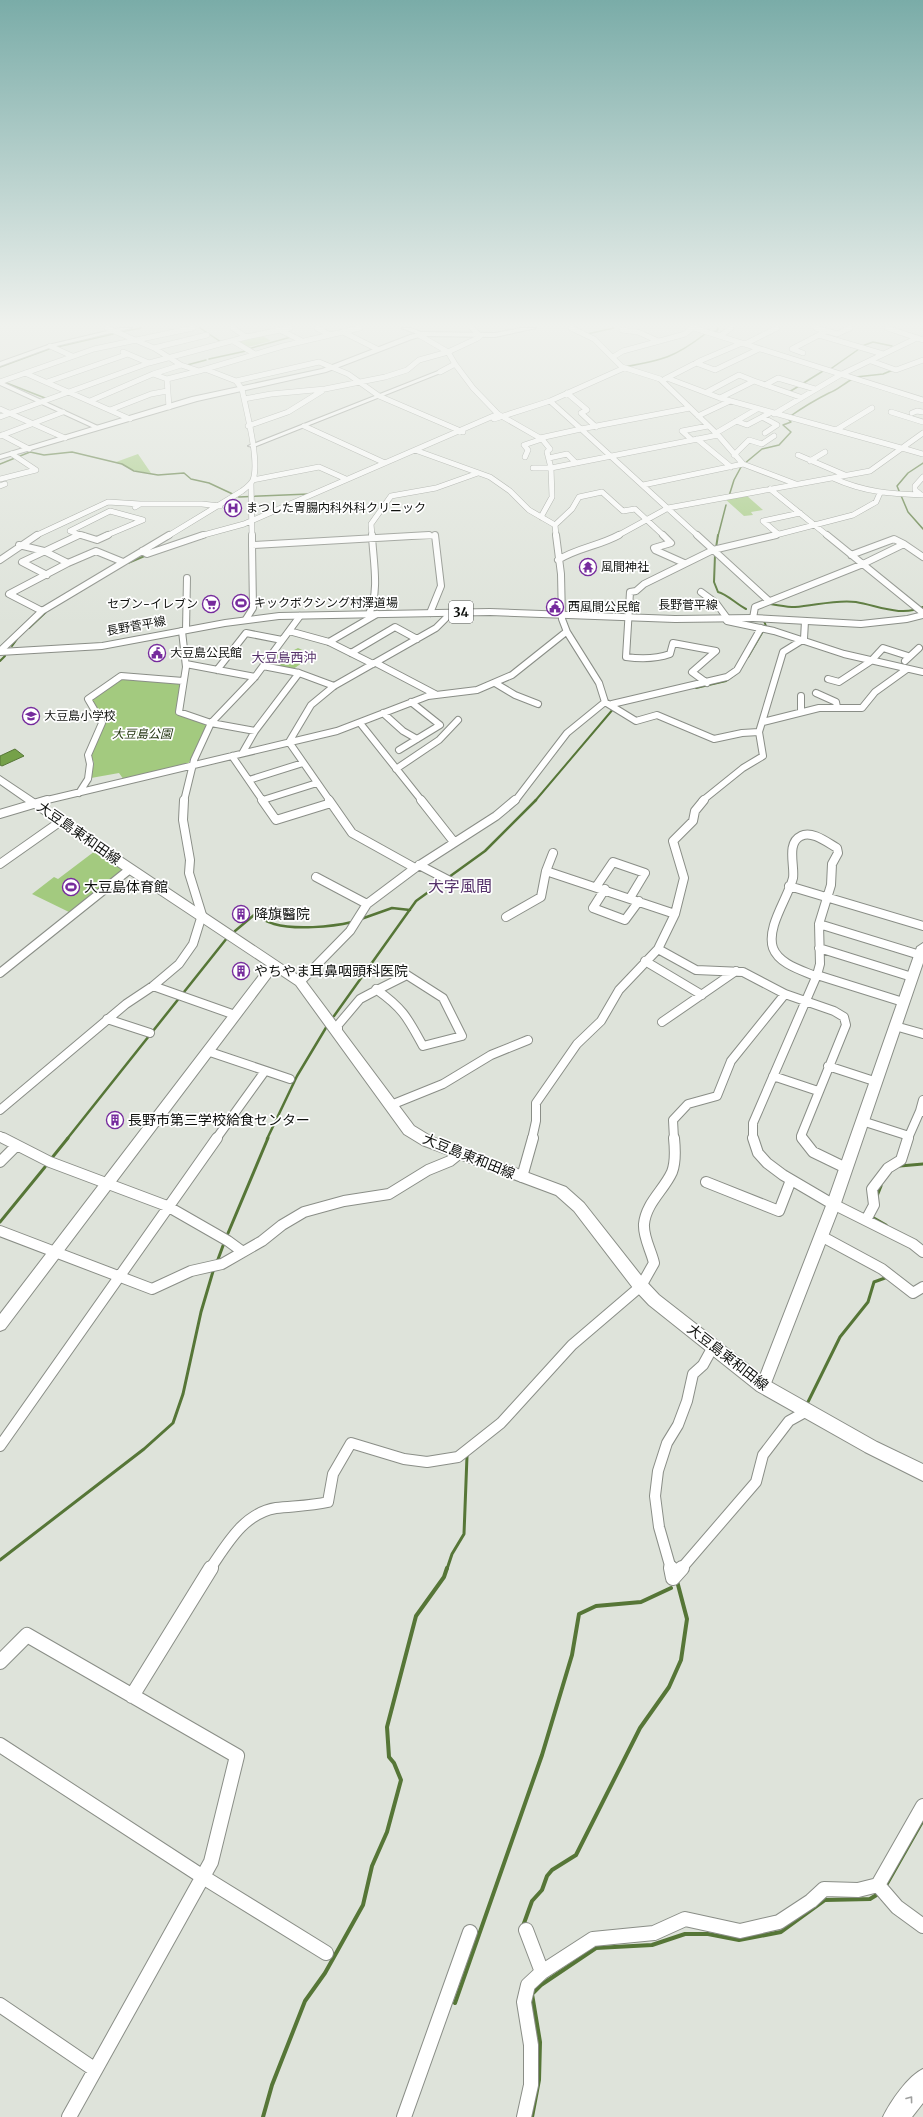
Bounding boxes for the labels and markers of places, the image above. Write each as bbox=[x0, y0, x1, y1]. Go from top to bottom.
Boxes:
hospital icon: まつした胃腸内科外科クリニック bbox=[223, 498, 243, 518]
place label: まつした胃腸内科外科クリニック bbox=[246, 500, 426, 515]
temple icon: 風間神社 bbox=[578, 557, 598, 577]
place label: 風間神社 bbox=[601, 559, 649, 574]
sports icon: キックボクシング村澤道場 bbox=[231, 593, 251, 613]
supermarket icon: セブン-イレブン bbox=[201, 594, 221, 614]
place label: キックボクシング村澤道場 bbox=[254, 595, 398, 610]
place label: セブン-イレブン bbox=[107, 596, 198, 611]
public building icon: 西風間公民館 bbox=[545, 597, 565, 617]
place label: 西風間公民館 bbox=[568, 599, 640, 614]
public building icon: 大豆島公民館 bbox=[147, 643, 167, 663]
place label: 大豆島公民館 bbox=[170, 645, 242, 660]
school or university icon: 大豆島小学校 bbox=[21, 706, 41, 726]
place label: 大豆島小学校 bbox=[44, 708, 116, 723]
sports icon: 大豆島体育館 bbox=[61, 877, 81, 897]
place label: 大豆島体育館 bbox=[84, 878, 168, 896]
building icon: 降旗醫院 bbox=[231, 904, 251, 924]
place label: 降旗醫院 bbox=[254, 905, 310, 923]
building icon: やちやま耳鼻咽頭科医院 bbox=[231, 961, 251, 981]
place label: やちやま耳鼻咽頭科医院 bbox=[254, 962, 408, 980]
building icon: 長野市第三学校給食センター bbox=[105, 1110, 125, 1130]
place label: 長野市第三学校給食センター bbox=[128, 1111, 310, 1129]

